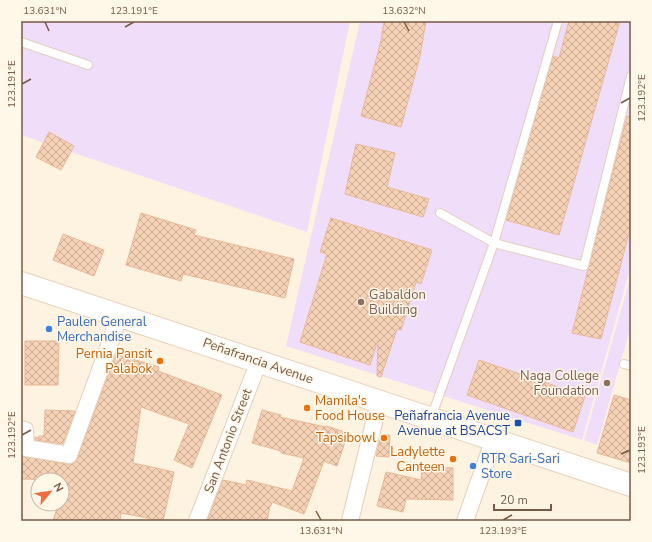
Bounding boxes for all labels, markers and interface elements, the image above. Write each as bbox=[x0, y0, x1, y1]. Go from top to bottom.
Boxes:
text: 13.631°N bbox=[23, 4, 67, 18]
text: 123.191°E bbox=[110, 4, 158, 18]
text: 13.632°N bbox=[382, 4, 426, 18]
text: 123.191°E bbox=[5, 60, 19, 108]
text: 123.192°E bbox=[635, 74, 649, 122]
place label: Gabaldon Building bbox=[369, 286, 426, 319]
marker: Gabaldon Building bbox=[356, 297, 366, 307]
place label: Paulen General Merchandise bbox=[57, 313, 147, 346]
marker: Paulen General Merchandise bbox=[44, 324, 54, 334]
street label: Peñafrancia Avenue bbox=[200, 334, 316, 388]
place label: Pernia Pansit Palabok bbox=[76, 345, 152, 378]
marker: Pernia Pansit Palabok bbox=[155, 356, 165, 366]
place label: Naga College Foundation bbox=[520, 367, 599, 400]
marker: Naga College Foundation bbox=[602, 378, 612, 388]
street label: San Antonio Street bbox=[200, 386, 256, 496]
place label: Mamila's Food House bbox=[315, 392, 385, 425]
marker: Mamila's Food House bbox=[302, 403, 312, 413]
place label: Peñafrancia Avenue Avenue at BSACST bbox=[394, 407, 510, 440]
text: 123.192°E bbox=[5, 411, 19, 459]
marker: Peñafrancia Avenue Avenue at BSACST bbox=[513, 418, 523, 428]
text: 123.193°E bbox=[635, 426, 649, 474]
place label: Tapsibowl bbox=[316, 429, 376, 447]
marker: Tapsibowl bbox=[379, 433, 389, 443]
place label: Ladylette Canteen bbox=[390, 443, 445, 476]
place label: RTR Sari-Sari Store bbox=[481, 450, 560, 483]
marker: Ladylette Canteen bbox=[448, 454, 458, 464]
marker: RTR Sari-Sari Store bbox=[468, 461, 478, 471]
north arrow bbox=[30, 472, 70, 512]
text: N bbox=[50, 480, 67, 495]
scale bar bbox=[494, 486, 551, 512]
text: 20 m bbox=[500, 492, 528, 508]
text: 13.631°N bbox=[299, 524, 343, 538]
text: 123.193°E bbox=[479, 524, 527, 538]

